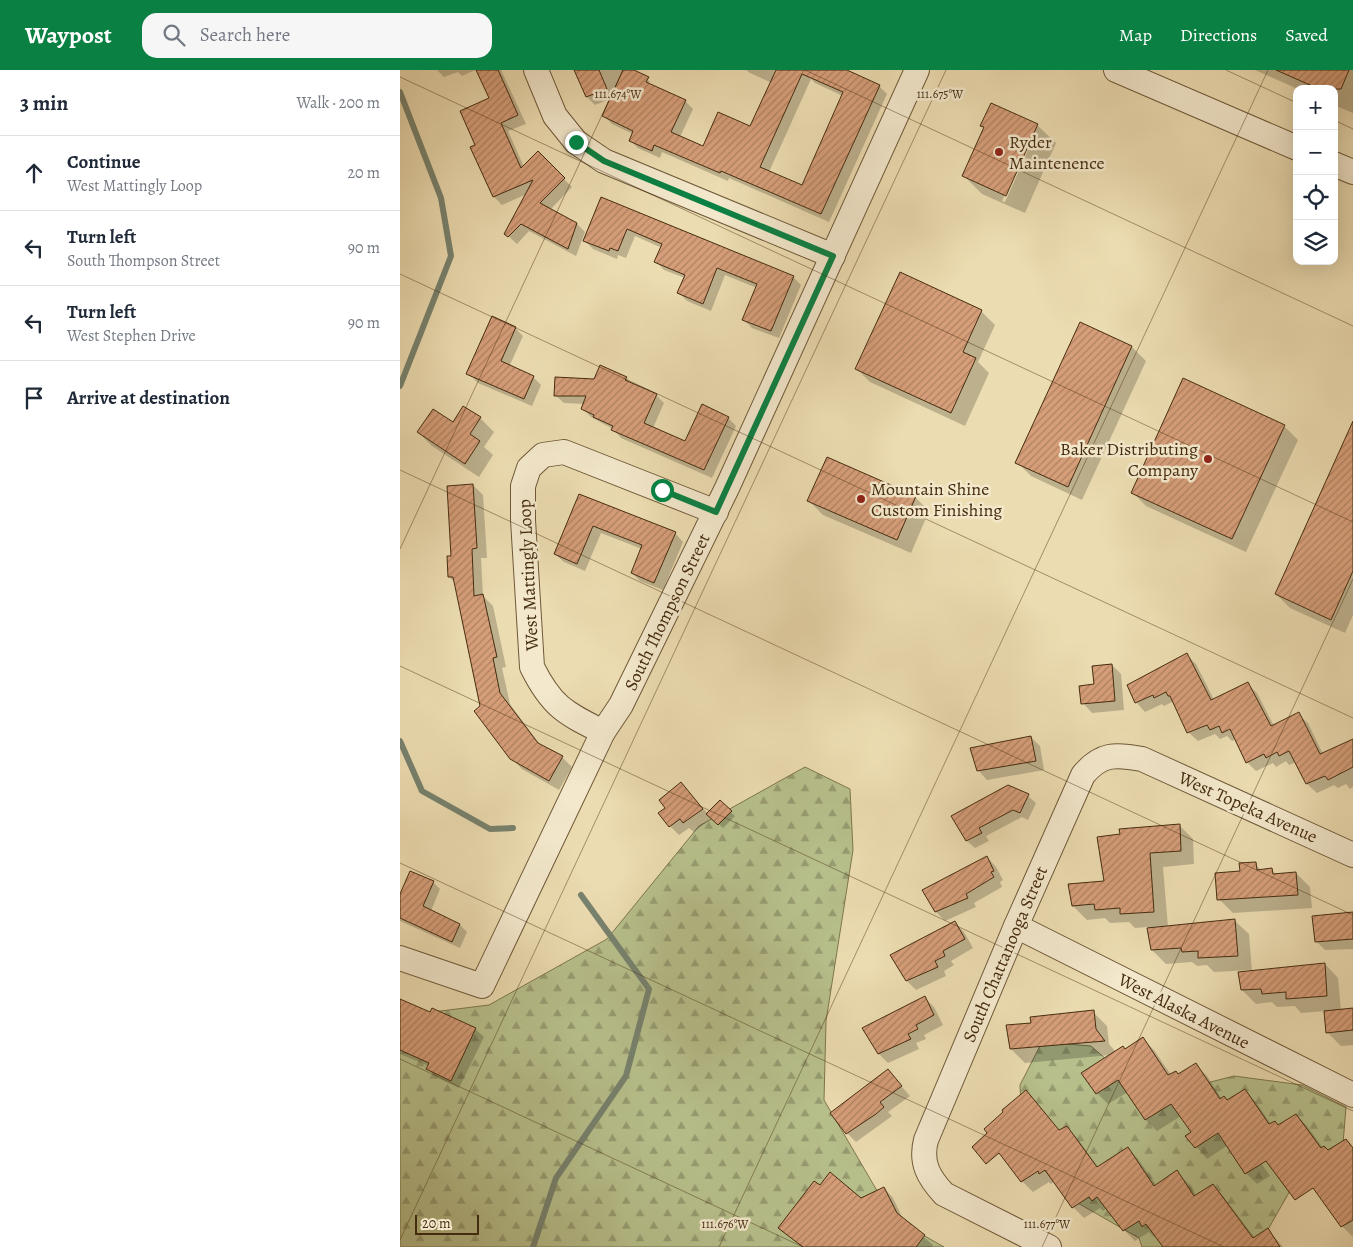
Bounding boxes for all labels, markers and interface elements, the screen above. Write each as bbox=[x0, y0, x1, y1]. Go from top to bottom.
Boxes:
search box bbox=[142, 13, 492, 58]
text: Waypost bbox=[25, 19, 112, 51]
icon: search bbox=[160, 21, 188, 49]
text: Search here bbox=[200, 22, 290, 48]
text: Map bbox=[1119, 23, 1152, 47]
text: Directions bbox=[1180, 23, 1257, 47]
text: Saved bbox=[1285, 23, 1328, 47]
map controls bbox=[1293, 85, 1338, 265]
button: + bbox=[1293, 85, 1338, 130]
text: 111.674°W bbox=[595, 86, 642, 102]
text: 111.675°W bbox=[917, 86, 964, 102]
text: 3 min bbox=[20, 89, 68, 117]
text: Walk · 200 m bbox=[296, 92, 380, 114]
place label: Ryder Maintenence bbox=[1009, 130, 1105, 175]
button: − bbox=[1293, 130, 1338, 175]
route end bbox=[565, 131, 588, 154]
marker: Ryder Maintenence bbox=[993, 146, 1005, 158]
text: Continue bbox=[67, 149, 141, 175]
icon: ahead bbox=[20, 159, 48, 187]
text: 20 m bbox=[347, 162, 380, 184]
text: West Mattingly Loop bbox=[67, 175, 202, 197]
button: locate bbox=[1293, 175, 1338, 220]
button: layers bbox=[1293, 220, 1338, 265]
text: Turn left bbox=[67, 224, 136, 250]
icon: left bbox=[20, 234, 48, 262]
text: 90 m bbox=[348, 237, 380, 259]
text: South Thompson Street bbox=[67, 250, 220, 272]
text: Turn left bbox=[67, 299, 136, 325]
icon: left bbox=[20, 309, 48, 337]
text: 90 m bbox=[348, 312, 380, 334]
text: West Stephen Drive bbox=[67, 325, 196, 347]
icon: arrive bbox=[20, 384, 48, 412]
text: Arrive at destination bbox=[67, 385, 230, 411]
place label: Baker Distributing Company bbox=[1060, 437, 1199, 482]
marker: Baker Distributing Company bbox=[1202, 453, 1214, 465]
place label: Mountain Shine Custom Finishing bbox=[871, 477, 1002, 522]
route start bbox=[651, 479, 674, 502]
marker: Mountain Shine Custom Finishing bbox=[855, 493, 867, 505]
street label: West Mattingly Loop bbox=[512, 498, 544, 653]
street label: South Thompson Street bbox=[618, 529, 716, 695]
street label: West Topeka Avenue bbox=[1174, 765, 1321, 848]
street label: South Chattanooga Street bbox=[957, 862, 1053, 1046]
street label: West Alaska Avenue bbox=[1113, 967, 1254, 1055]
scale bar bbox=[415, 1212, 479, 1235]
text: 20 m bbox=[422, 1214, 451, 1233]
text: 111.676°W bbox=[702, 1216, 749, 1232]
text: 111.677°W bbox=[1024, 1216, 1071, 1232]

